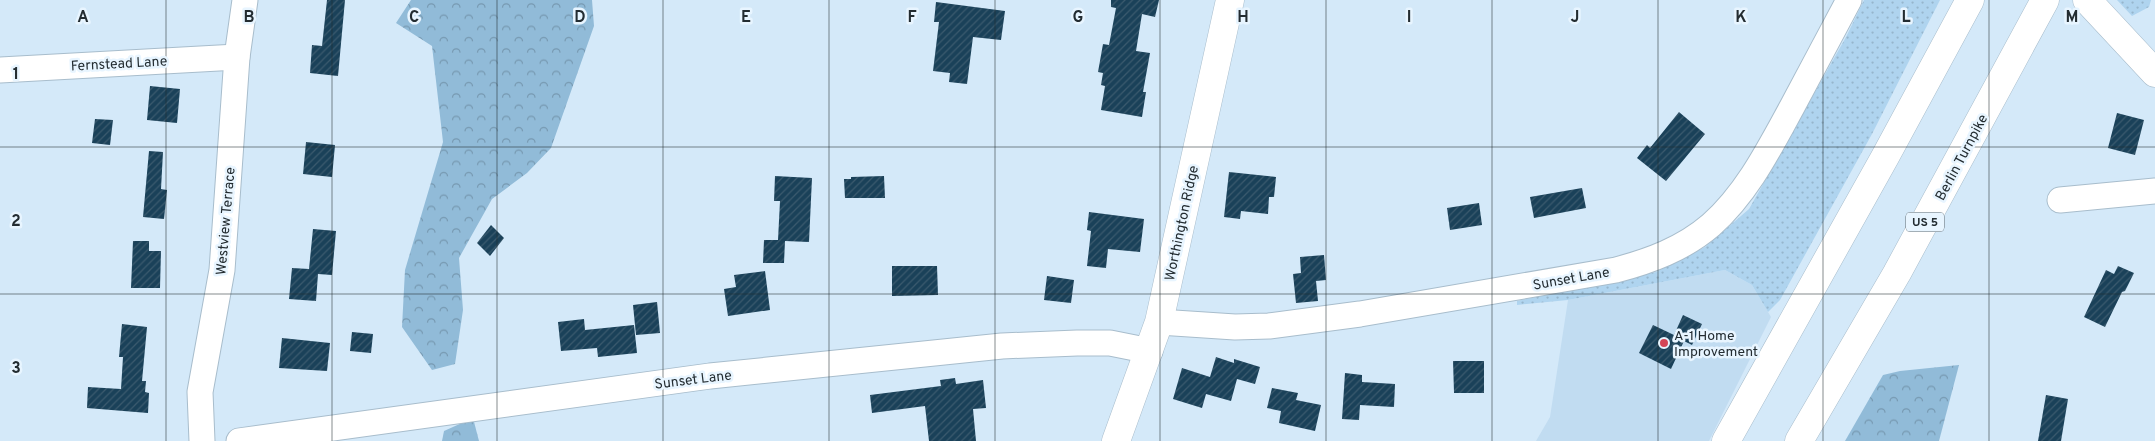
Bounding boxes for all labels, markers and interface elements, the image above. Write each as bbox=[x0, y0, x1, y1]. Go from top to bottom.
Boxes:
text: A bbox=[77, 8, 89, 28]
text: B bbox=[243, 8, 255, 28]
text: C bbox=[409, 8, 419, 28]
text: D bbox=[574, 8, 586, 28]
text: E bbox=[741, 8, 751, 28]
text: F bbox=[907, 8, 917, 28]
text: G bbox=[1073, 8, 1083, 28]
text: H bbox=[1237, 8, 1249, 28]
text: I bbox=[1407, 8, 1411, 28]
text: J bbox=[1571, 8, 1579, 28]
text: K bbox=[1735, 8, 1747, 28]
text: L bbox=[1901, 8, 1911, 28]
text: M bbox=[2066, 8, 2078, 28]
street label: Fernstead Lane bbox=[70, 53, 168, 76]
text: 1 bbox=[13, 65, 19, 85]
street label: Berlin Turnpike bbox=[1932, 112, 1992, 204]
street label: Worthington Ridge bbox=[1162, 164, 1203, 283]
street label: Westview Terrace bbox=[213, 166, 240, 276]
text: 2 bbox=[11, 212, 21, 232]
road number: US 5 bbox=[1906, 212, 1944, 232]
street label: Sunset Lane bbox=[1532, 264, 1611, 295]
place label: A-1 Home Improvement bbox=[1674, 328, 1758, 361]
marker: A-1 Home Improvement bbox=[1658, 337, 1670, 349]
text: 3 bbox=[11, 359, 21, 379]
street label: Sunset Lane bbox=[654, 367, 733, 394]

